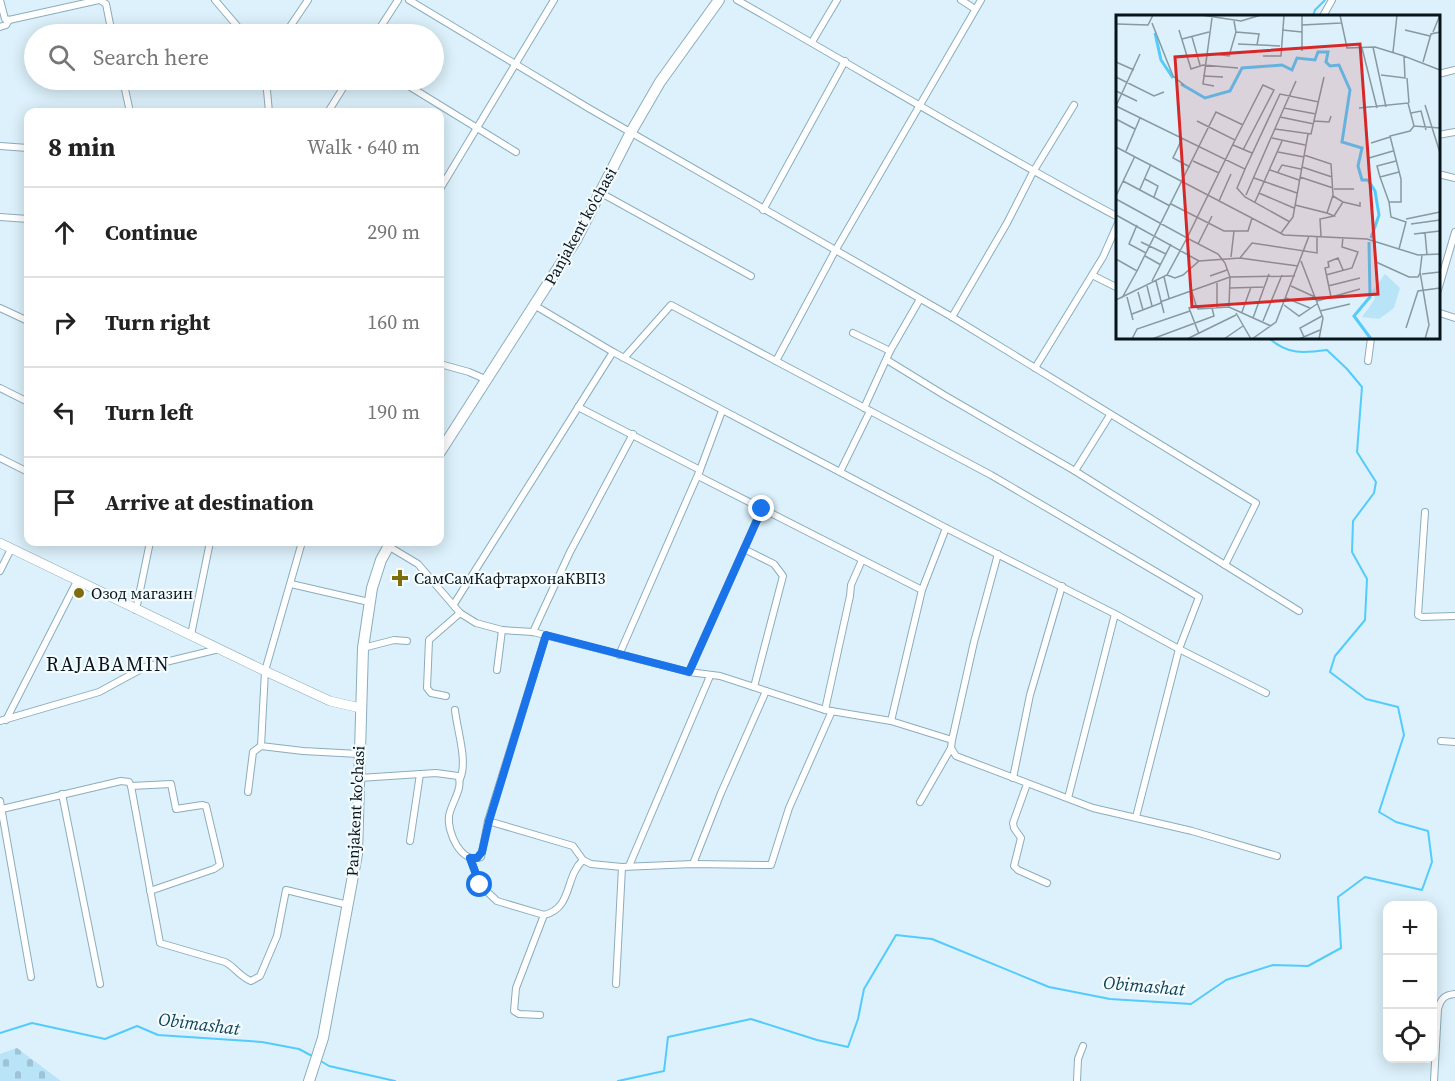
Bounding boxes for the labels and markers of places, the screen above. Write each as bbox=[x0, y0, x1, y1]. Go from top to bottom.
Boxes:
place label: СамСамКафтархонаКВП3 bbox=[414, 567, 605, 589]
marker: СамСамКафтархонаКВП3 bbox=[391, 569, 409, 587]
place label: Озод магазин bbox=[91, 582, 193, 604]
marker: Озод магазин bbox=[72, 586, 86, 600]

